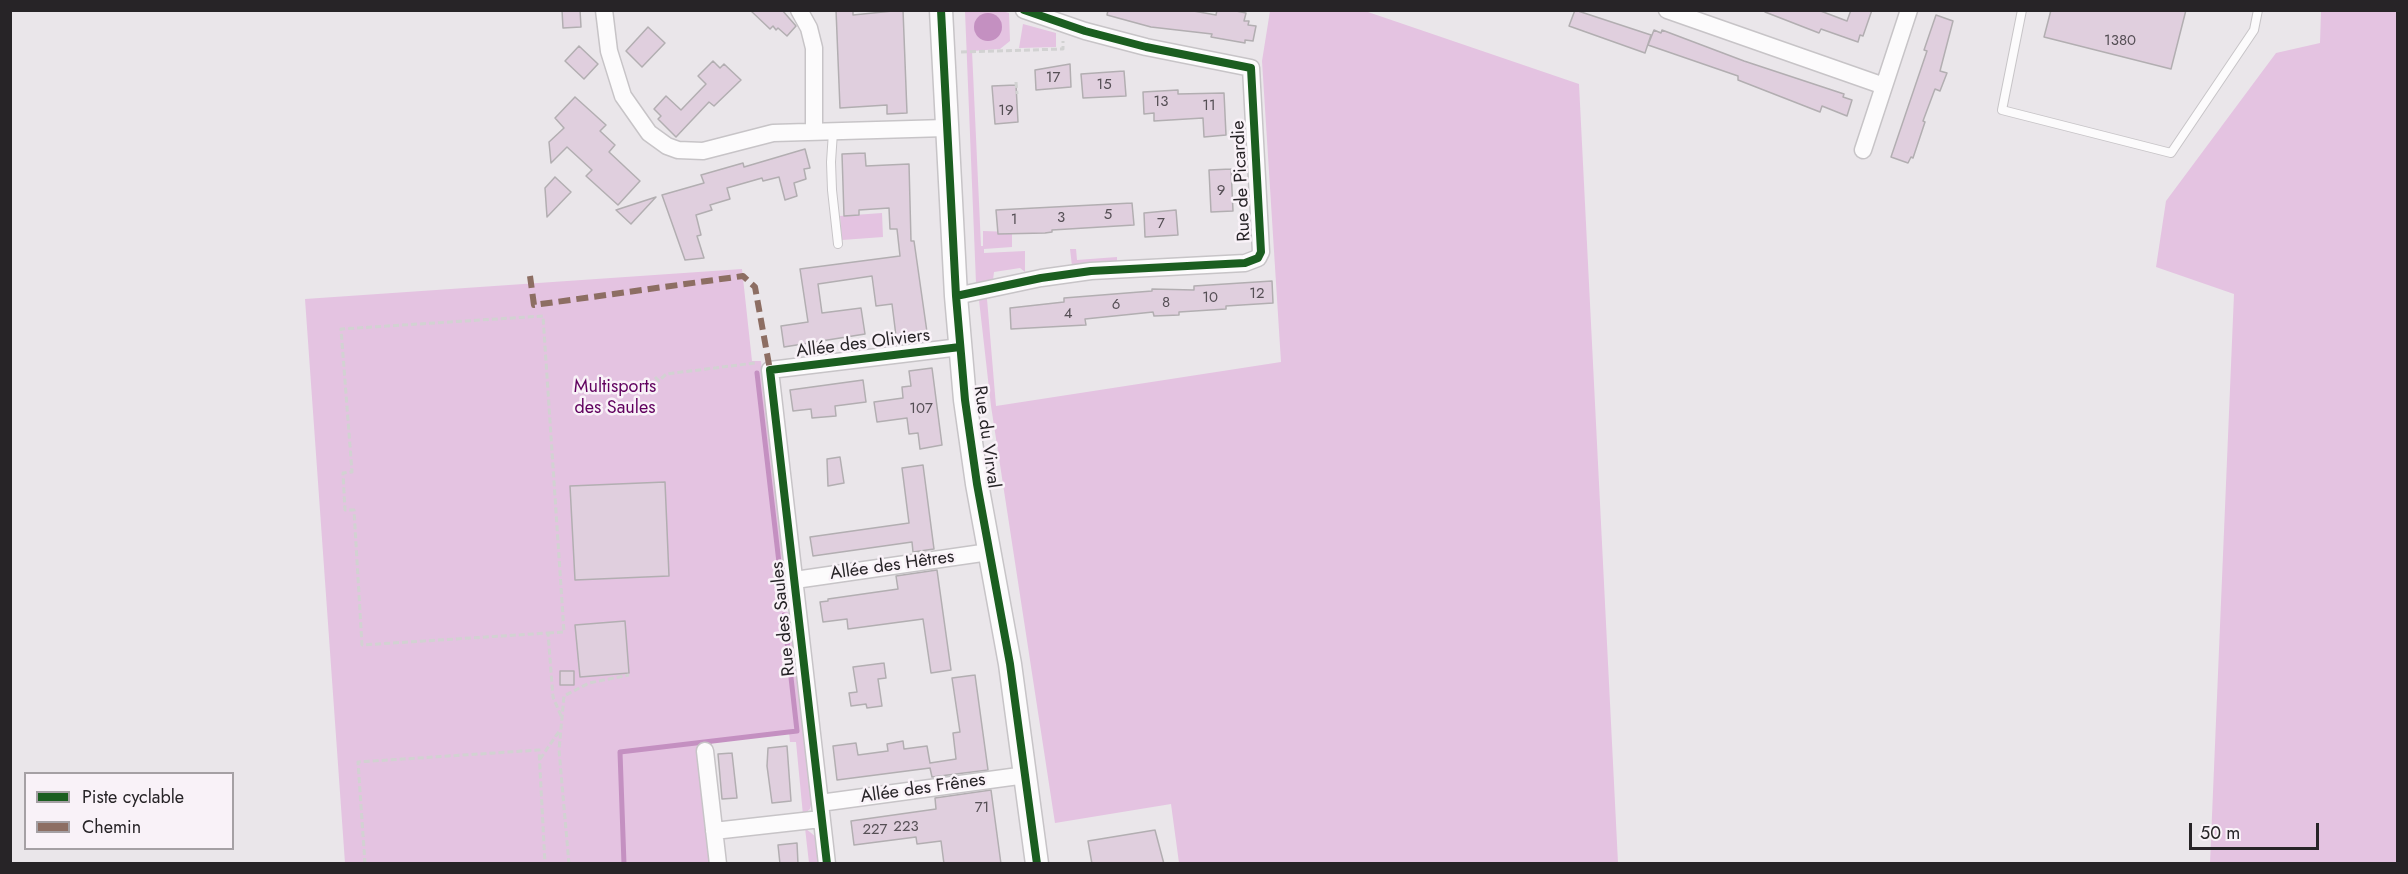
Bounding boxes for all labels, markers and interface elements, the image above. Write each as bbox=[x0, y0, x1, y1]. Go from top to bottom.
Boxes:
house number: 1380 bbox=[2104, 32, 2136, 50]
house number: 17 bbox=[1046, 69, 1060, 87]
house number: 15 bbox=[1096, 76, 1112, 94]
house number: 13 bbox=[1154, 93, 1168, 111]
house number: 11 bbox=[1202, 97, 1216, 115]
house number: 19 bbox=[998, 102, 1014, 120]
street label: Rue de Picardie bbox=[1228, 120, 1256, 242]
house number: 9 bbox=[1217, 182, 1225, 200]
house number: 5 bbox=[1104, 206, 1112, 224]
house number: 3 bbox=[1057, 209, 1065, 227]
house number: 1 bbox=[1011, 211, 1017, 229]
house number: 7 bbox=[1157, 215, 1165, 233]
house number: 12 bbox=[1249, 285, 1265, 303]
house number: 10 bbox=[1202, 289, 1218, 307]
house number: 8 bbox=[1162, 294, 1170, 312]
house number: 6 bbox=[1112, 296, 1120, 314]
house number: 4 bbox=[1064, 305, 1072, 323]
street label: Allée des Oliviers bbox=[795, 325, 931, 363]
park label: Multisports des Saules bbox=[574, 377, 656, 420]
street label: Rue du Virval bbox=[968, 384, 1004, 490]
house number: 107 bbox=[909, 400, 933, 418]
street label: Allée des Hêtres bbox=[829, 547, 955, 585]
street label: Rue des Saules bbox=[767, 561, 801, 677]
street label: Allée des Frênes bbox=[859, 770, 987, 808]
legend bbox=[24, 772, 234, 850]
text: Piste cyclable bbox=[82, 784, 184, 810]
house number: 71 bbox=[975, 799, 989, 817]
scale bar bbox=[2192, 811, 2322, 849]
text: Chemin bbox=[82, 814, 141, 840]
house number: 223 bbox=[893, 818, 919, 836]
text: 50 m bbox=[2200, 820, 2240, 846]
house number: 227 bbox=[863, 821, 887, 839]

